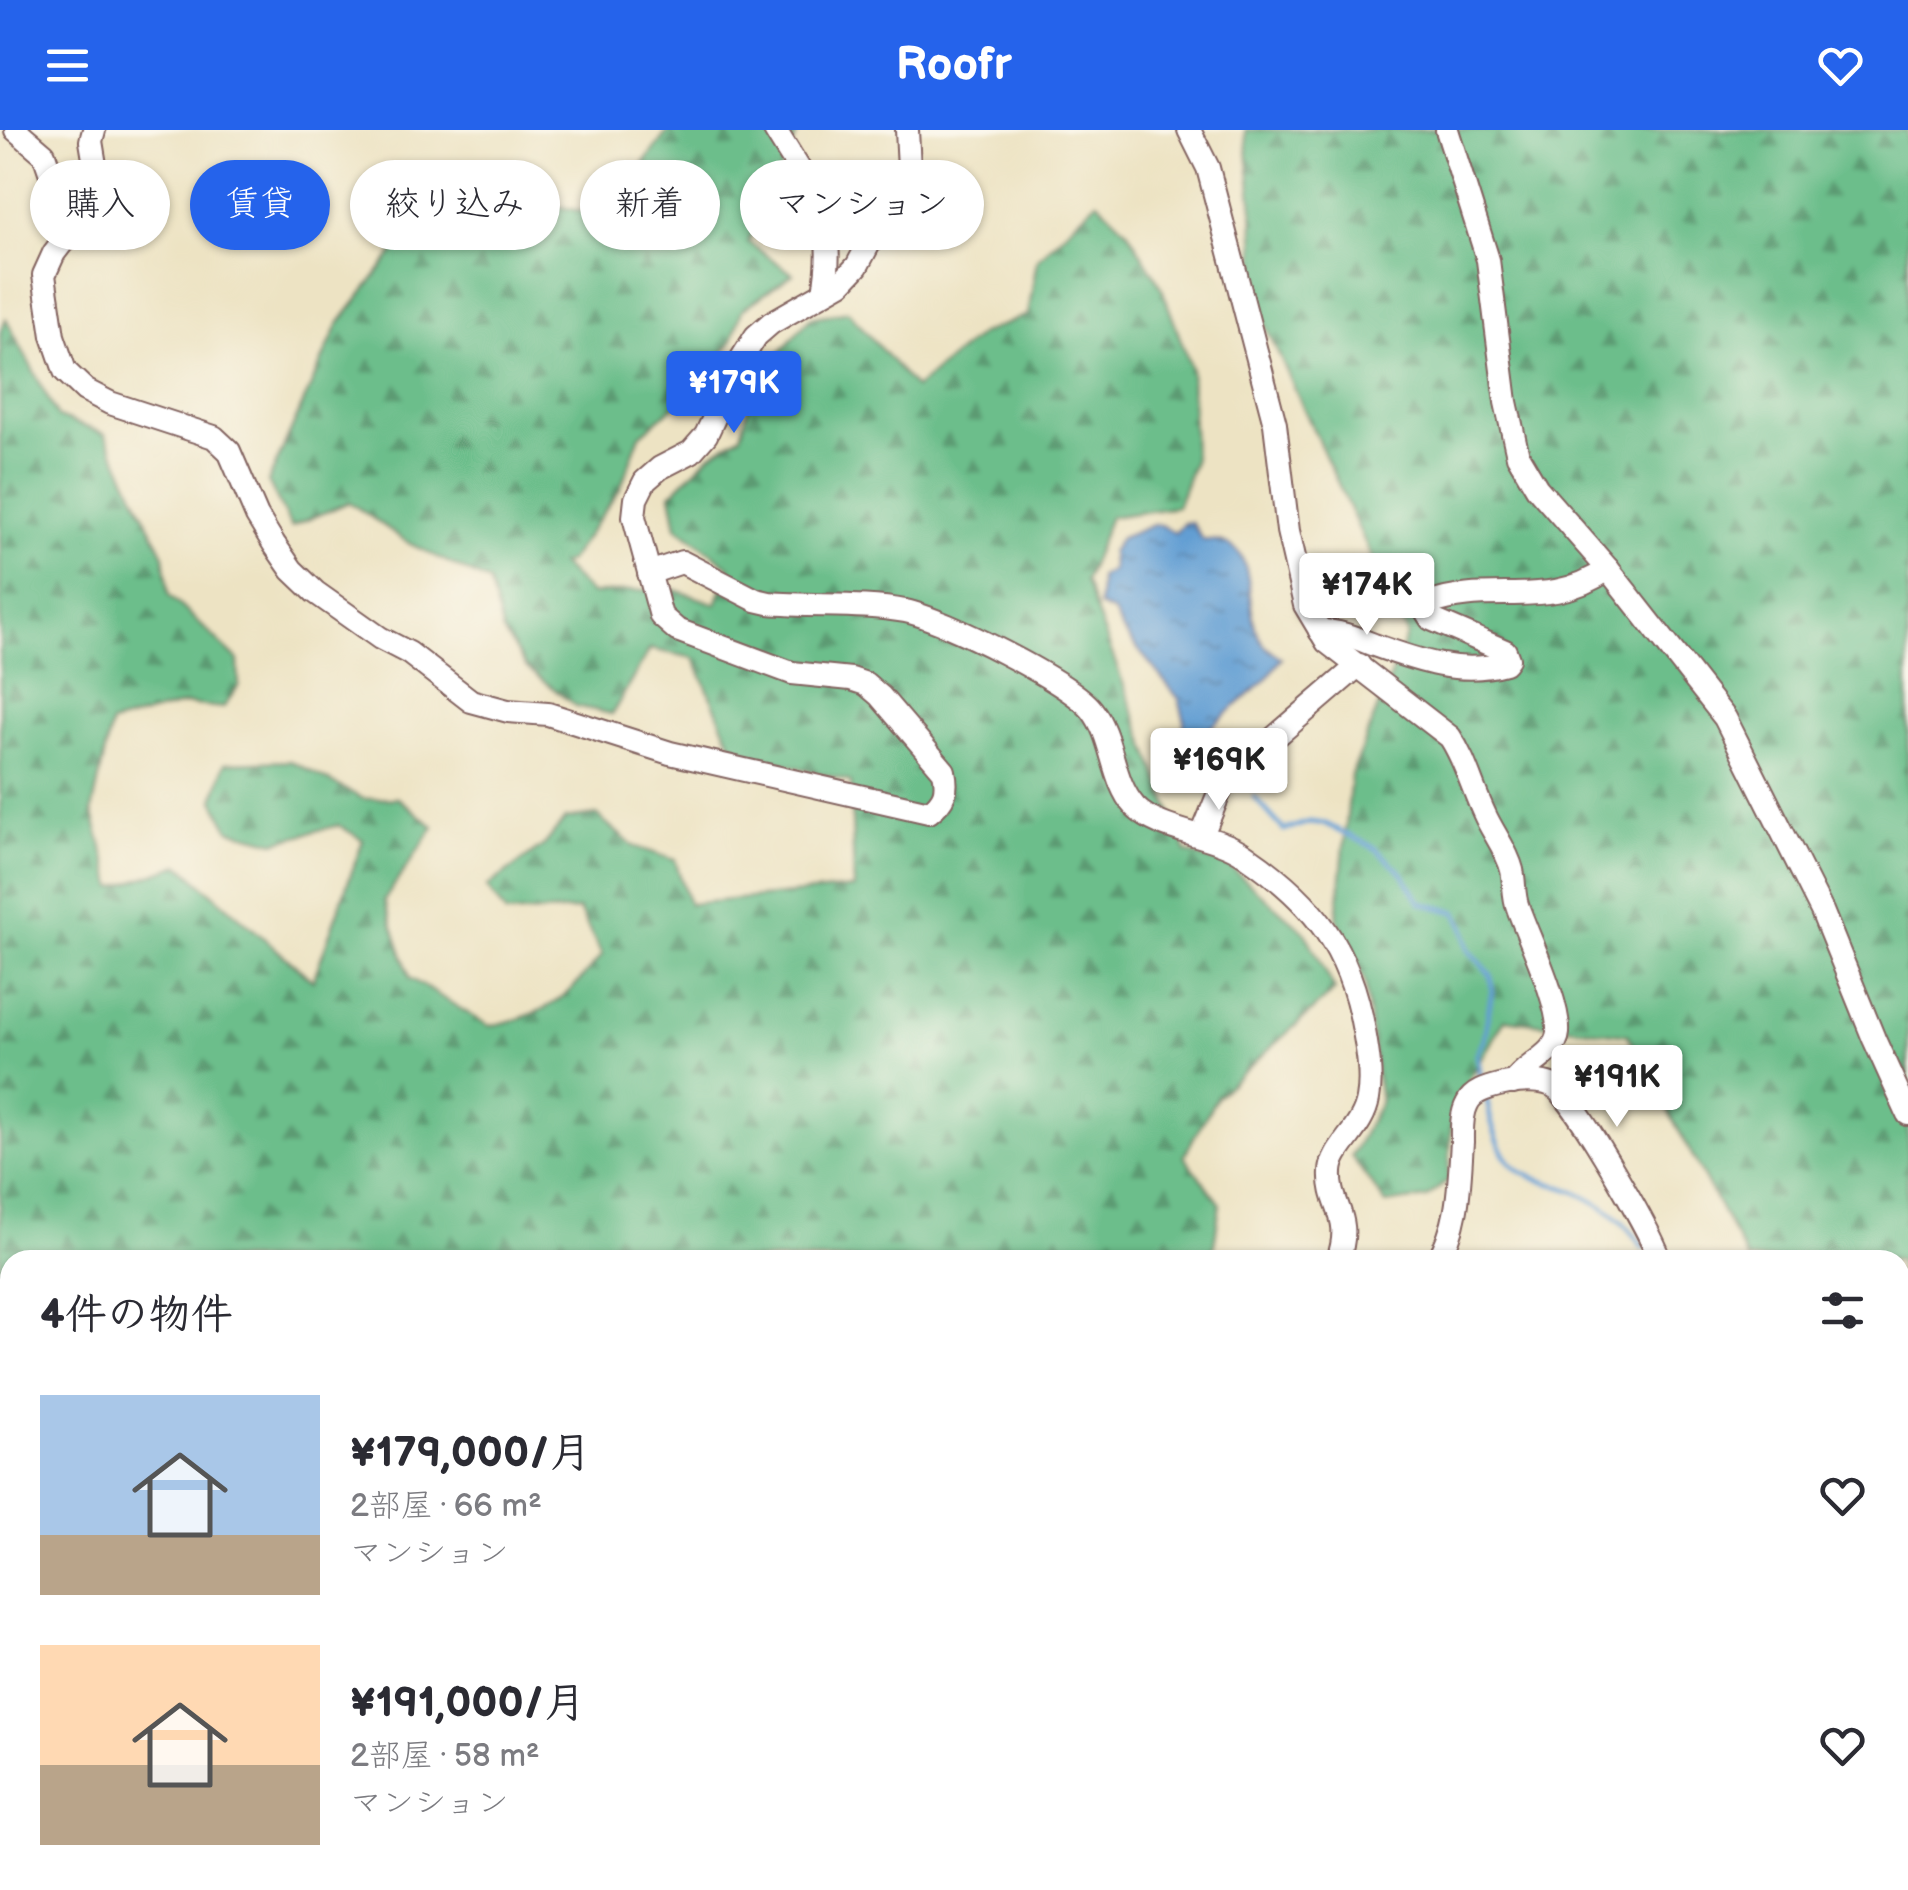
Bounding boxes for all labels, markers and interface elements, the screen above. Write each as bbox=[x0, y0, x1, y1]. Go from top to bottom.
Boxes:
icon: menu bbox=[40, 38, 95, 93]
text: Roofr bbox=[896, 38, 1012, 93]
icon: heart bbox=[1813, 38, 1868, 93]
chip: 購入 bbox=[30, 160, 170, 250]
chip: 賃貸 bbox=[190, 160, 330, 250]
chip: 絞り込み bbox=[350, 160, 560, 250]
chip: 新着 bbox=[580, 160, 720, 250]
chip: マンション bbox=[740, 160, 984, 250]
pin: ¥179K bbox=[664, 351, 804, 436]
text: ¥179K bbox=[688, 364, 780, 403]
pin: ¥174K bbox=[1297, 553, 1437, 638]
text: ¥174K bbox=[1321, 566, 1413, 605]
pin: ¥169K bbox=[1149, 728, 1289, 813]
text: ¥169K bbox=[1172, 741, 1266, 780]
pin: ¥191K bbox=[1547, 1045, 1687, 1130]
text: ¥191K bbox=[1573, 1058, 1661, 1097]
icon: filters bbox=[1815, 1283, 1870, 1338]
text: 4件の物件 bbox=[40, 1290, 233, 1341]
text: ¥179,000/月 bbox=[350, 1428, 591, 1479]
icon: home bbox=[120, 1435, 240, 1555]
icon: heart bbox=[1815, 1468, 1870, 1523]
text: 2部屋 · 66 m² bbox=[350, 1487, 542, 1526]
text: マンション bbox=[350, 1534, 509, 1573]
text: ¥191,000/月 bbox=[350, 1678, 586, 1729]
icon: home bbox=[120, 1685, 240, 1805]
icon: heart bbox=[1815, 1718, 1870, 1773]
text: 2部屋 · 58 m² bbox=[350, 1737, 540, 1776]
text: マンション bbox=[350, 1784, 509, 1823]

